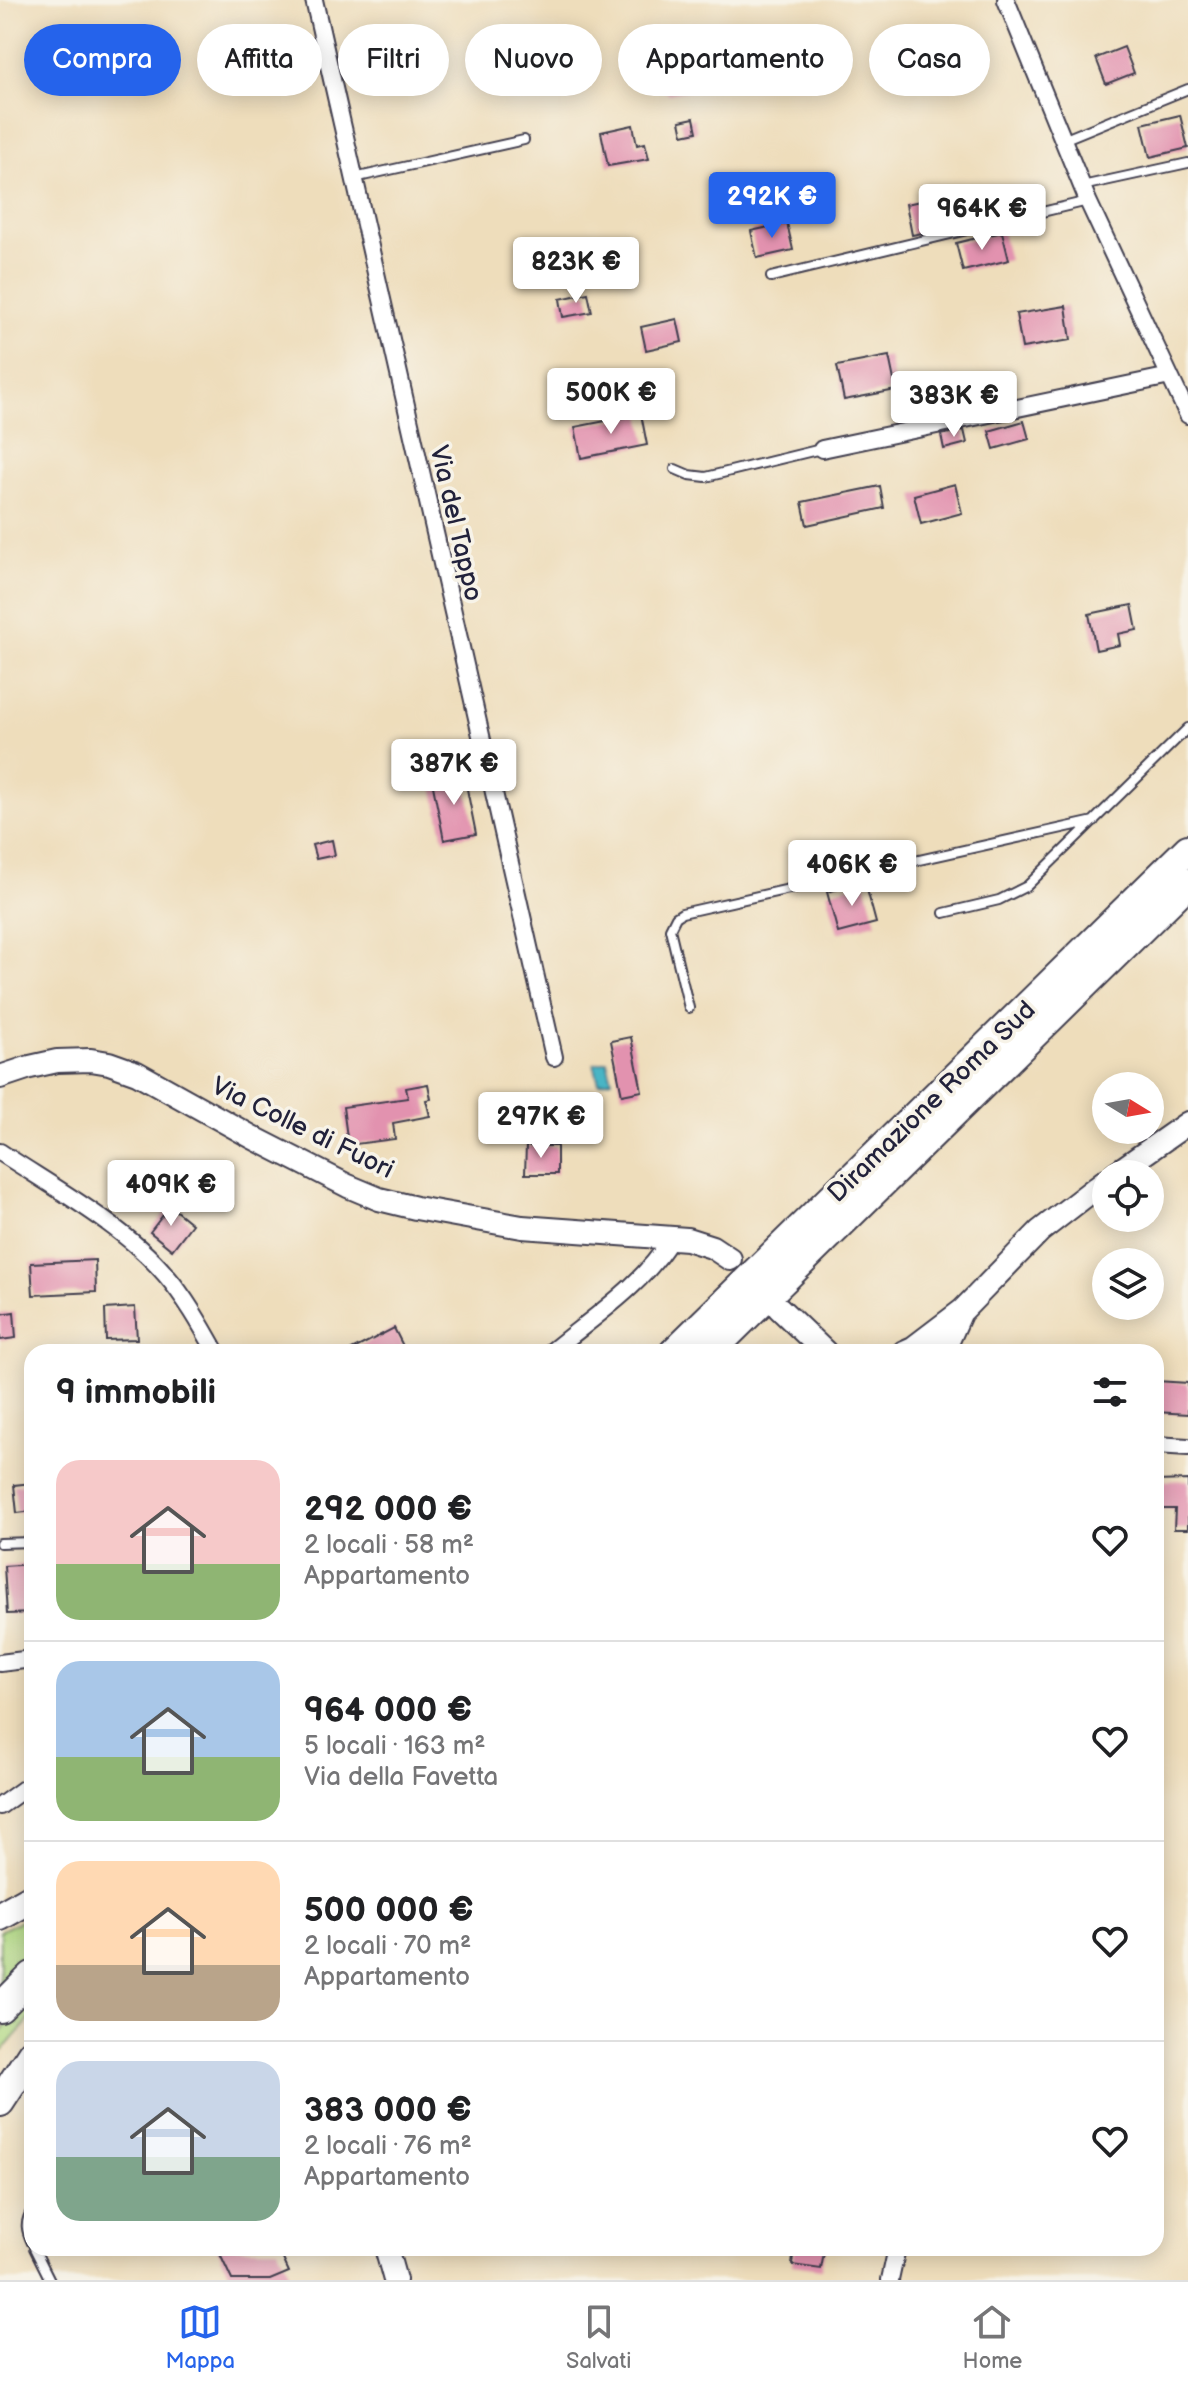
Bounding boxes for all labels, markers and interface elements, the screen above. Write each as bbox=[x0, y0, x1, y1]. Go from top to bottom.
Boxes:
chip: Compra bbox=[24, 24, 181, 96]
chip: Affitta bbox=[197, 24, 322, 96]
chip: Filtri bbox=[338, 24, 449, 96]
chip: Nuovo bbox=[465, 24, 602, 96]
chip: Appartamento bbox=[618, 24, 853, 96]
chip: Casa bbox=[869, 24, 990, 96]
pin: 292K € bbox=[707, 172, 837, 240]
text: 292K € bbox=[727, 182, 817, 213]
pin: 964K € bbox=[917, 184, 1047, 252]
text: 964K € bbox=[937, 194, 1027, 225]
pin: 823K € bbox=[511, 237, 641, 305]
text: 823K € bbox=[531, 247, 621, 278]
pin: 500K € bbox=[546, 368, 676, 436]
pin: 383K € bbox=[889, 371, 1019, 439]
text: 500K € bbox=[565, 378, 657, 409]
text: 383K € bbox=[909, 381, 999, 412]
street label: Via del Tappo bbox=[423, 442, 489, 604]
pin: 387K € bbox=[389, 739, 519, 807]
text: 387K € bbox=[409, 749, 499, 780]
pin: 406K € bbox=[787, 840, 917, 908]
text: 406K € bbox=[806, 850, 898, 881]
street label: Diramazione Roma Sud bbox=[822, 995, 1042, 1209]
street label: Via Colle di Fuori bbox=[206, 1071, 399, 1186]
north arrow bbox=[1092, 1072, 1164, 1144]
map controls bbox=[1092, 1072, 1164, 1320]
pin: 297K € bbox=[476, 1092, 606, 1160]
text: 297K € bbox=[496, 1102, 586, 1133]
pin: 409K € bbox=[106, 1160, 236, 1228]
button: locate bbox=[1092, 1160, 1164, 1232]
text: 409K € bbox=[125, 1170, 217, 1201]
button: layers bbox=[1092, 1248, 1164, 1320]
icon: filters bbox=[1088, 1370, 1132, 1414]
text: 9 immobili bbox=[56, 1372, 216, 1413]
text: 292 000 € bbox=[304, 1489, 472, 1530]
icon: home bbox=[120, 1492, 216, 1588]
icon: heart bbox=[1088, 1518, 1132, 1562]
text: 2 locali · 58 m² bbox=[304, 1530, 474, 1561]
text: Appartamento bbox=[304, 1561, 470, 1592]
text: 964 000 € bbox=[304, 1690, 472, 1731]
icon: home bbox=[120, 1693, 216, 1789]
icon: heart bbox=[1088, 1719, 1132, 1763]
text: 5 locali · 163 m² bbox=[304, 1731, 485, 1762]
text: Via della Favetta bbox=[304, 1762, 498, 1793]
text: 500 000 € bbox=[304, 1890, 474, 1931]
icon: home bbox=[120, 1893, 216, 1989]
icon: heart bbox=[1088, 1919, 1132, 1963]
text: 2 locali · 70 m² bbox=[304, 1931, 471, 1962]
text: Appartamento bbox=[304, 1962, 470, 1993]
text: 383 000 € bbox=[304, 2090, 472, 2131]
icon: home bbox=[120, 2093, 216, 2189]
icon: heart bbox=[1088, 2119, 1132, 2163]
text: 2 locali · 76 m² bbox=[304, 2131, 472, 2162]
text: Appartamento bbox=[304, 2162, 470, 2193]
tab: Mappa bbox=[166, 2300, 235, 2375]
tab: Salvati bbox=[566, 2300, 631, 2375]
tab: Home bbox=[963, 2300, 1022, 2375]

